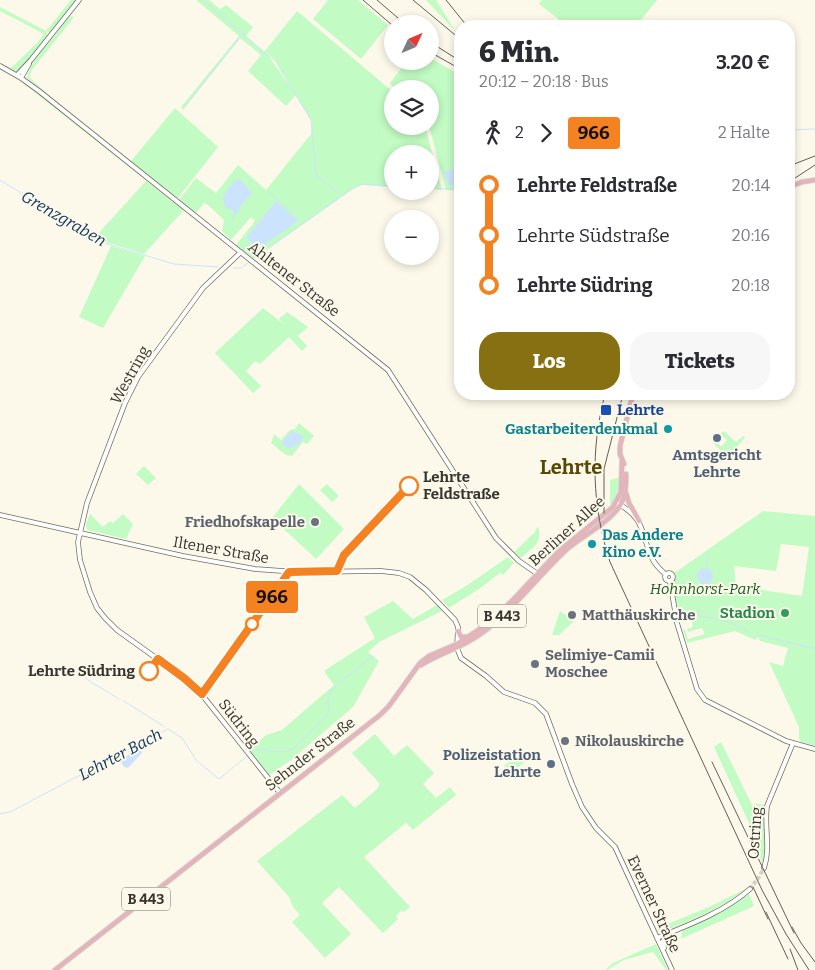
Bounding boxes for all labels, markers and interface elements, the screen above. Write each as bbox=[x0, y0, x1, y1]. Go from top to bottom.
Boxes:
north arrow bbox=[384, 15, 439, 70]
map controls bbox=[384, 15, 439, 265]
text: 6 Min. bbox=[479, 36, 559, 69]
text: 3.20 € bbox=[716, 51, 770, 74]
text: 20:12 – 20:18 · Bus bbox=[479, 72, 609, 91]
button: layers bbox=[384, 80, 439, 135]
icon: walk bbox=[479, 119, 507, 147]
icon: forward bbox=[532, 119, 560, 147]
text: 966 bbox=[578, 122, 610, 144]
text: 2 bbox=[515, 123, 524, 142]
text: 2 Halte bbox=[718, 123, 770, 142]
button: + bbox=[384, 145, 439, 200]
text: Lehrte Feldstraße bbox=[517, 174, 677, 197]
text: 20:14 bbox=[732, 176, 770, 195]
water label: Grenzgraben bbox=[18, 187, 110, 250]
button: − bbox=[384, 210, 439, 265]
text: Lehrte Südstraße bbox=[517, 224, 670, 247]
text: 20:16 bbox=[732, 226, 770, 245]
street label: Ahltener Straße bbox=[245, 238, 343, 320]
text: Lehrte Südring bbox=[517, 274, 653, 297]
text: 20:18 bbox=[732, 276, 770, 295]
button: Los bbox=[479, 332, 620, 390]
button: Tickets bbox=[630, 332, 770, 390]
street label: Westring bbox=[107, 343, 153, 407]
place label: Lehrte bbox=[617, 401, 664, 419]
marker: Lehrte bbox=[599, 403, 613, 417]
place label: Gastarbeiterdenkmal bbox=[505, 420, 658, 438]
marker: Gastarbeiterdenkmal bbox=[662, 423, 674, 435]
marker: Amtsgericht Lehrte bbox=[711, 432, 723, 444]
place label: Amtsgericht Lehrte bbox=[672, 446, 762, 481]
district label: Lehrte bbox=[540, 455, 602, 479]
place label: Lehrte Feldstraße bbox=[423, 468, 500, 503]
marker: Lehrte Feldstraße bbox=[399, 476, 419, 496]
street label: Berliner Allee bbox=[525, 492, 609, 570]
place label: Friedhofskapelle bbox=[185, 513, 305, 531]
marker: Friedhofskapelle bbox=[309, 516, 321, 528]
place label: Das Andere Kino e.V. bbox=[602, 526, 683, 561]
street label: Iltener Straße bbox=[172, 533, 270, 567]
marker: Das Andere Kino e.V. bbox=[586, 538, 598, 550]
park label: Hohnhorst-Park bbox=[650, 580, 761, 598]
line badge: 966 bbox=[243, 581, 301, 613]
text: 966 bbox=[256, 586, 288, 608]
road number: B 443 bbox=[478, 604, 526, 628]
place label: Stadion bbox=[720, 604, 775, 622]
place label: Matthäuskirche bbox=[582, 606, 696, 624]
marker: Stadion bbox=[779, 607, 791, 619]
marker: Matthäuskirche bbox=[566, 609, 578, 621]
unlabelled marker bbox=[245, 617, 259, 631]
place label: Selimiye-Camii Moschee bbox=[545, 646, 655, 681]
marker: Selimiye-Camii Moschee bbox=[529, 658, 541, 670]
marker: Lehrte Südring bbox=[139, 661, 159, 681]
place label: Lehrte Südring bbox=[28, 662, 135, 680]
street label: Südring bbox=[215, 695, 263, 751]
street label: Sehnder Straße bbox=[262, 713, 358, 795]
water label: Lehrter Bach bbox=[75, 725, 165, 784]
place label: Nikolauskirche bbox=[575, 732, 684, 750]
marker: Nikolauskirche bbox=[559, 735, 571, 747]
place label: Polizeistation Lehrte bbox=[443, 746, 541, 781]
marker: Polizeistation Lehrte bbox=[545, 758, 557, 770]
street label: Ostring bbox=[744, 806, 766, 860]
street label: Everner Straße bbox=[624, 853, 684, 955]
road number: B 443 bbox=[122, 888, 170, 911]

